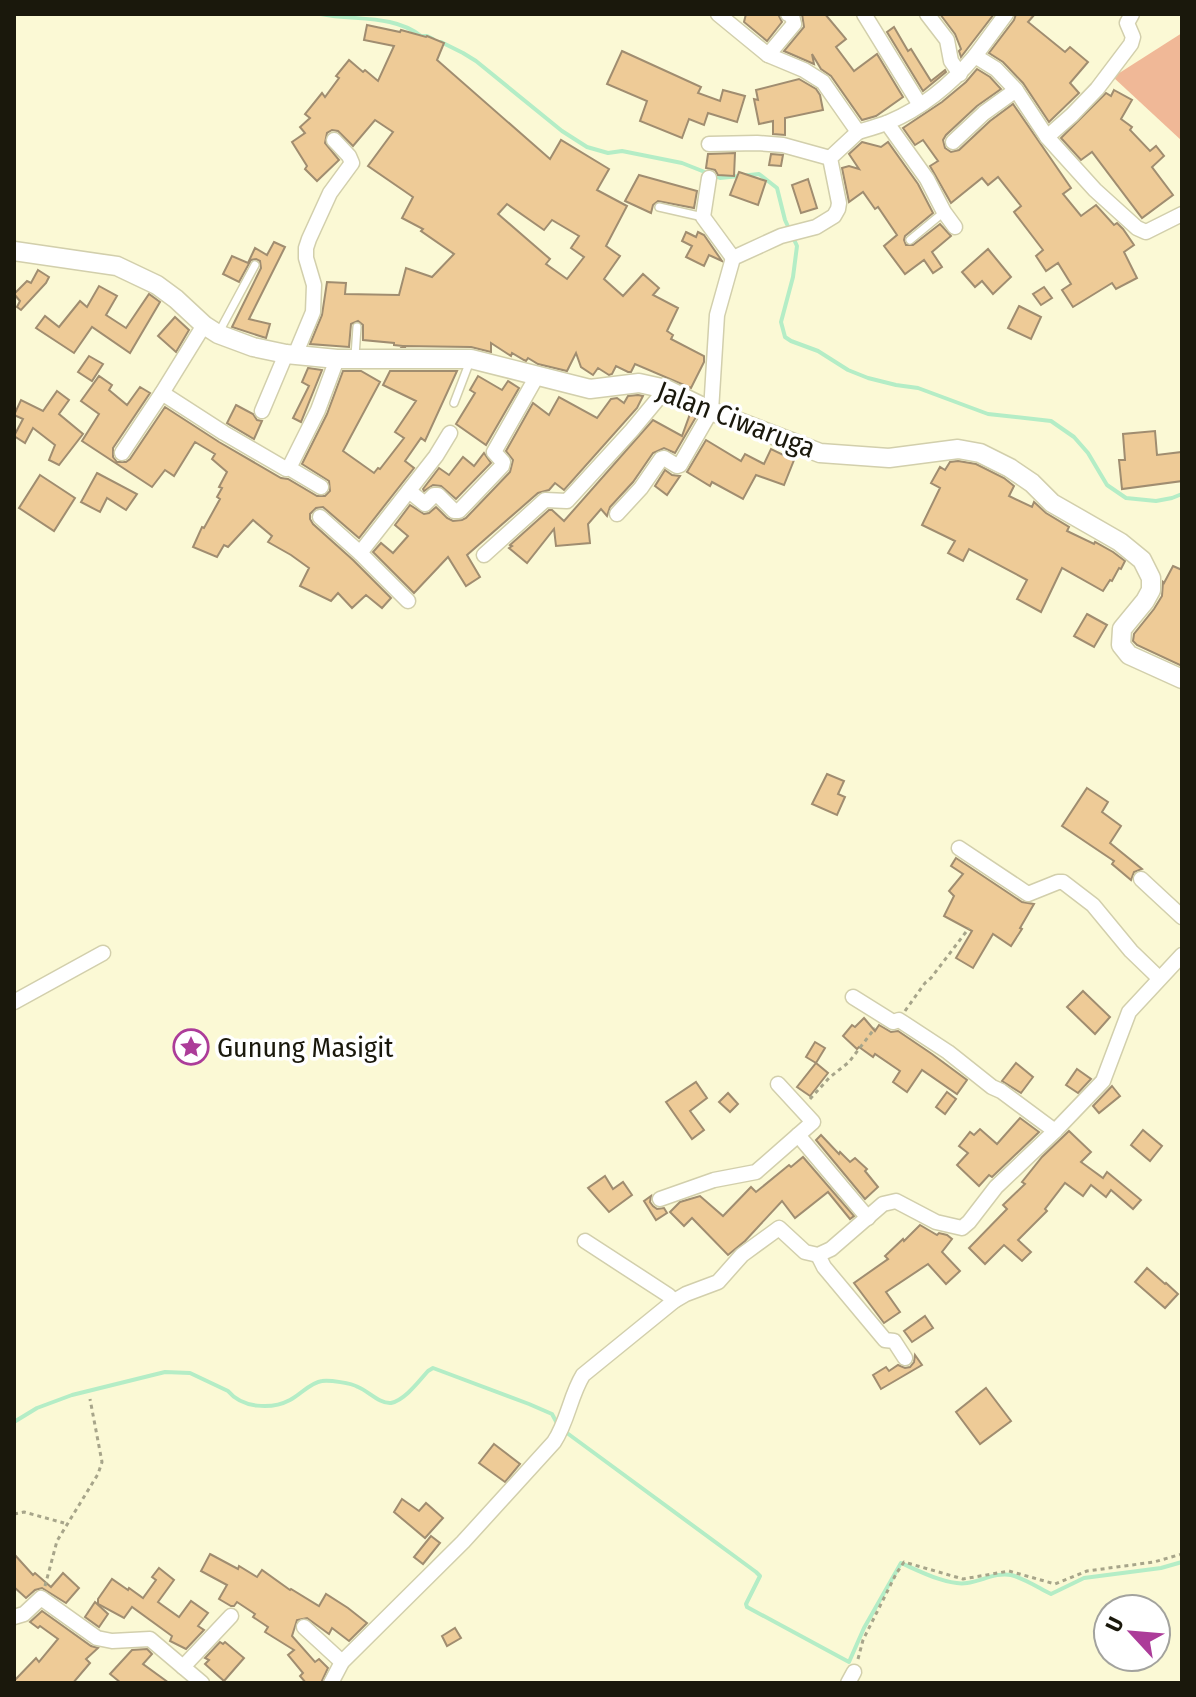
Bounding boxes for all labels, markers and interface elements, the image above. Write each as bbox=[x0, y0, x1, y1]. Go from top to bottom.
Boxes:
street label: Jalan Ciwaruga bbox=[652, 374, 820, 465]
place icon: Gunung Masigit bbox=[172, 1028, 210, 1066]
place label: Gunung Masigit bbox=[217, 1031, 394, 1064]
north arrow bbox=[1092, 1593, 1172, 1673]
text: U bbox=[1100, 1613, 1129, 1636]

